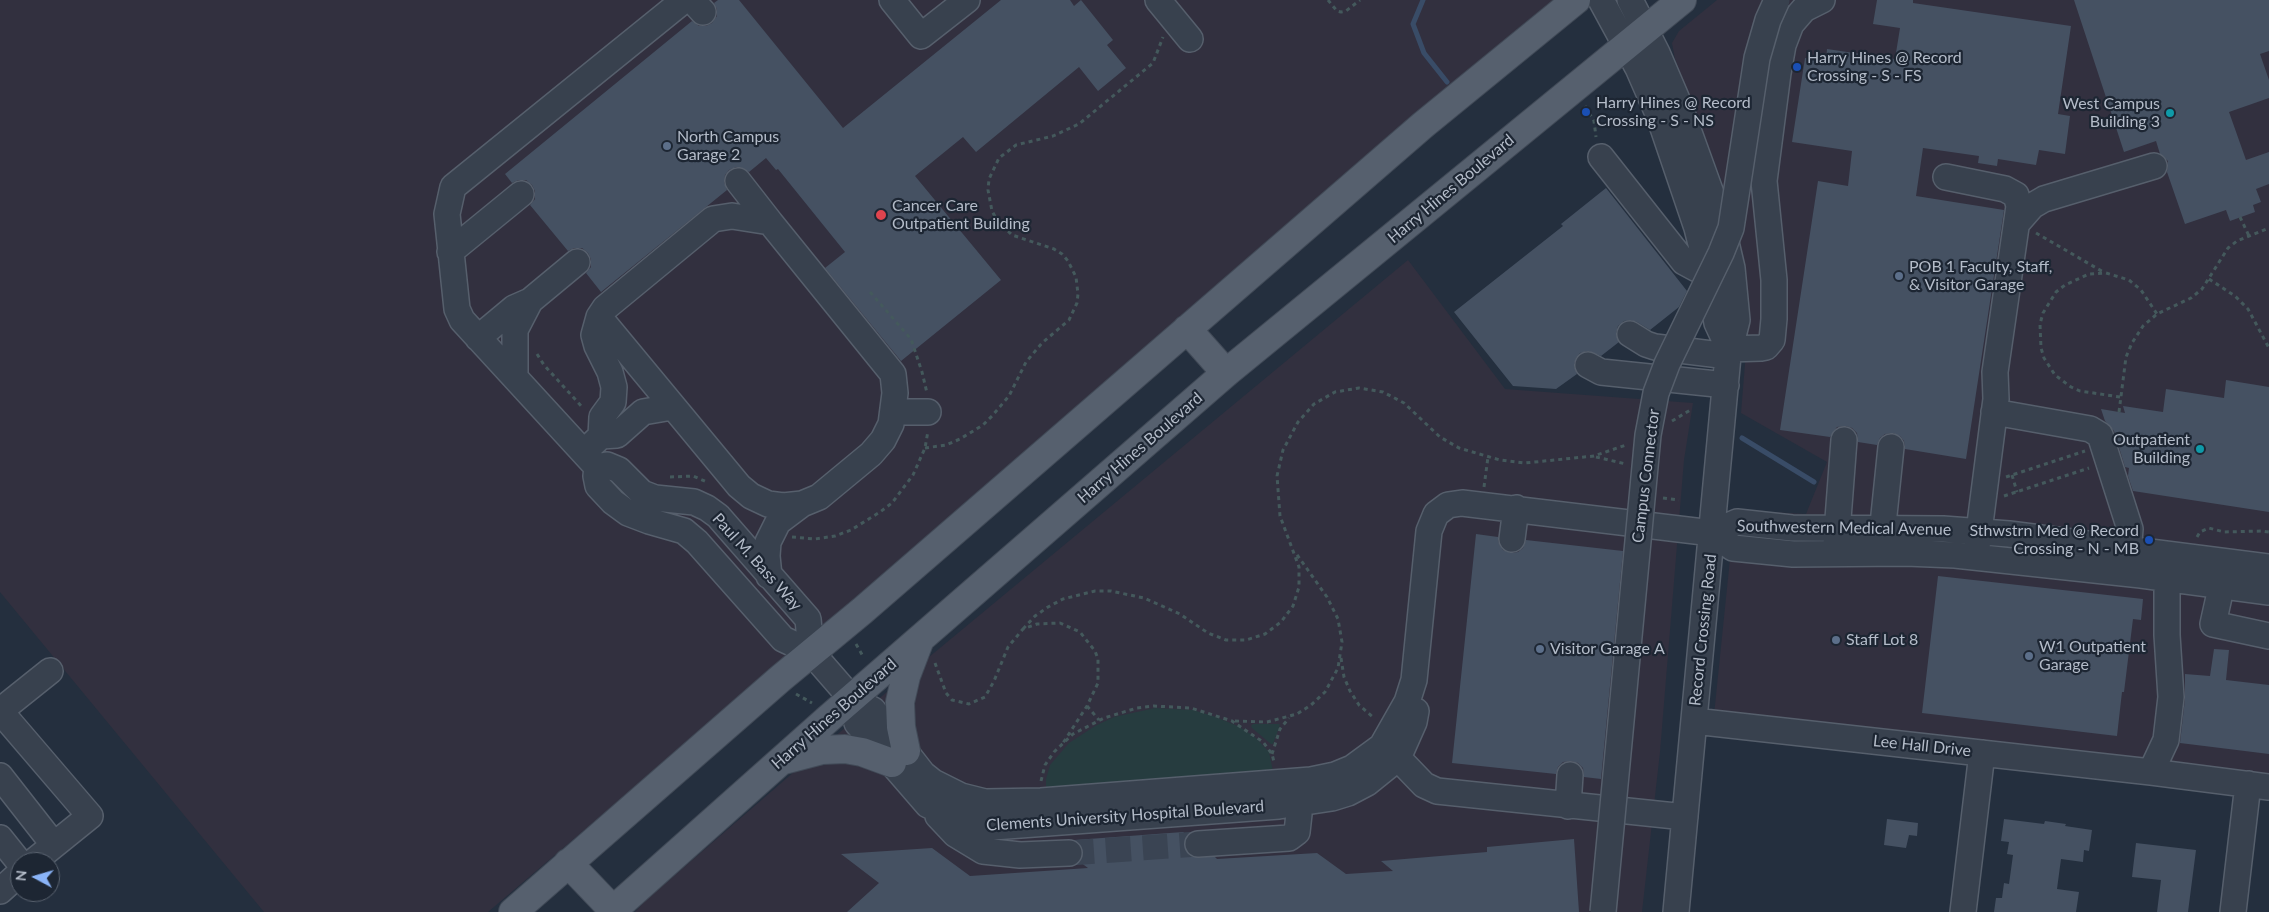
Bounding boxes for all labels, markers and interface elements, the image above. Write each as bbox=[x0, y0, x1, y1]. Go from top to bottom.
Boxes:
place label: Harry Hines @ Record Crossing - S - FS bbox=[1807, 48, 1962, 86]
marker: Harry Hines @ Record Crossing - S - FS bbox=[1791, 61, 1803, 73]
place label: Harry Hines @ Record Crossing - S - NS bbox=[1596, 93, 1751, 131]
place label: West Campus Building 3 bbox=[2063, 94, 2160, 132]
marker: Harry Hines @ Record Crossing - S - NS bbox=[1580, 106, 1592, 118]
marker: West Campus Building 3 bbox=[2164, 107, 2176, 119]
place label: North Campus Garage 2 bbox=[677, 127, 779, 165]
street label: Harry Hines Boulevard bbox=[1384, 131, 1518, 247]
marker: North Campus Garage 2 bbox=[661, 140, 673, 152]
place label: Cancer Care Outpatient Building bbox=[892, 196, 1030, 234]
marker: Cancer Care Outpatient Building bbox=[874, 208, 888, 222]
place label: POB 1 Faculty, Staff, & Visitor Garage bbox=[1909, 257, 2052, 295]
marker: POB 1 Faculty, Staff, & Visitor Garage bbox=[1893, 270, 1905, 282]
street label: Harry Hines Boulevard bbox=[1074, 389, 1206, 507]
street label: Campus Connector bbox=[1628, 408, 1664, 544]
place label: Outpatient Building bbox=[2113, 430, 2190, 468]
marker: Outpatient Building bbox=[2194, 443, 2206, 455]
street label: Paul M. Bass Way bbox=[708, 509, 806, 615]
street label: Southwestern Medical Avenue bbox=[1737, 517, 1951, 539]
place label: Sthwstrn Med @ Record Crossing - N - MB bbox=[1969, 521, 2139, 559]
marker: Sthwstrn Med @ Record Crossing - N - MB bbox=[2143, 534, 2155, 546]
street label: Record Crossing Road bbox=[1685, 553, 1721, 707]
place label: Staff Lot 8 bbox=[1846, 630, 1918, 650]
marker: Staff Lot 8 bbox=[1830, 634, 1842, 646]
place label: W1 Outpatient Garage bbox=[2039, 637, 2146, 675]
place label: Visitor Garage A bbox=[1550, 639, 1665, 659]
marker: Visitor Garage A bbox=[1534, 643, 1546, 655]
marker: W1 Outpatient Garage bbox=[2023, 650, 2035, 662]
street label: Harry Hines Boulevard bbox=[768, 655, 900, 773]
street label: Lee Hall Drive bbox=[1872, 731, 1972, 761]
street label: Clements University Hospital Boulevard bbox=[985, 797, 1265, 835]
north arrow bbox=[10, 852, 60, 902]
text: N bbox=[12, 869, 30, 882]

